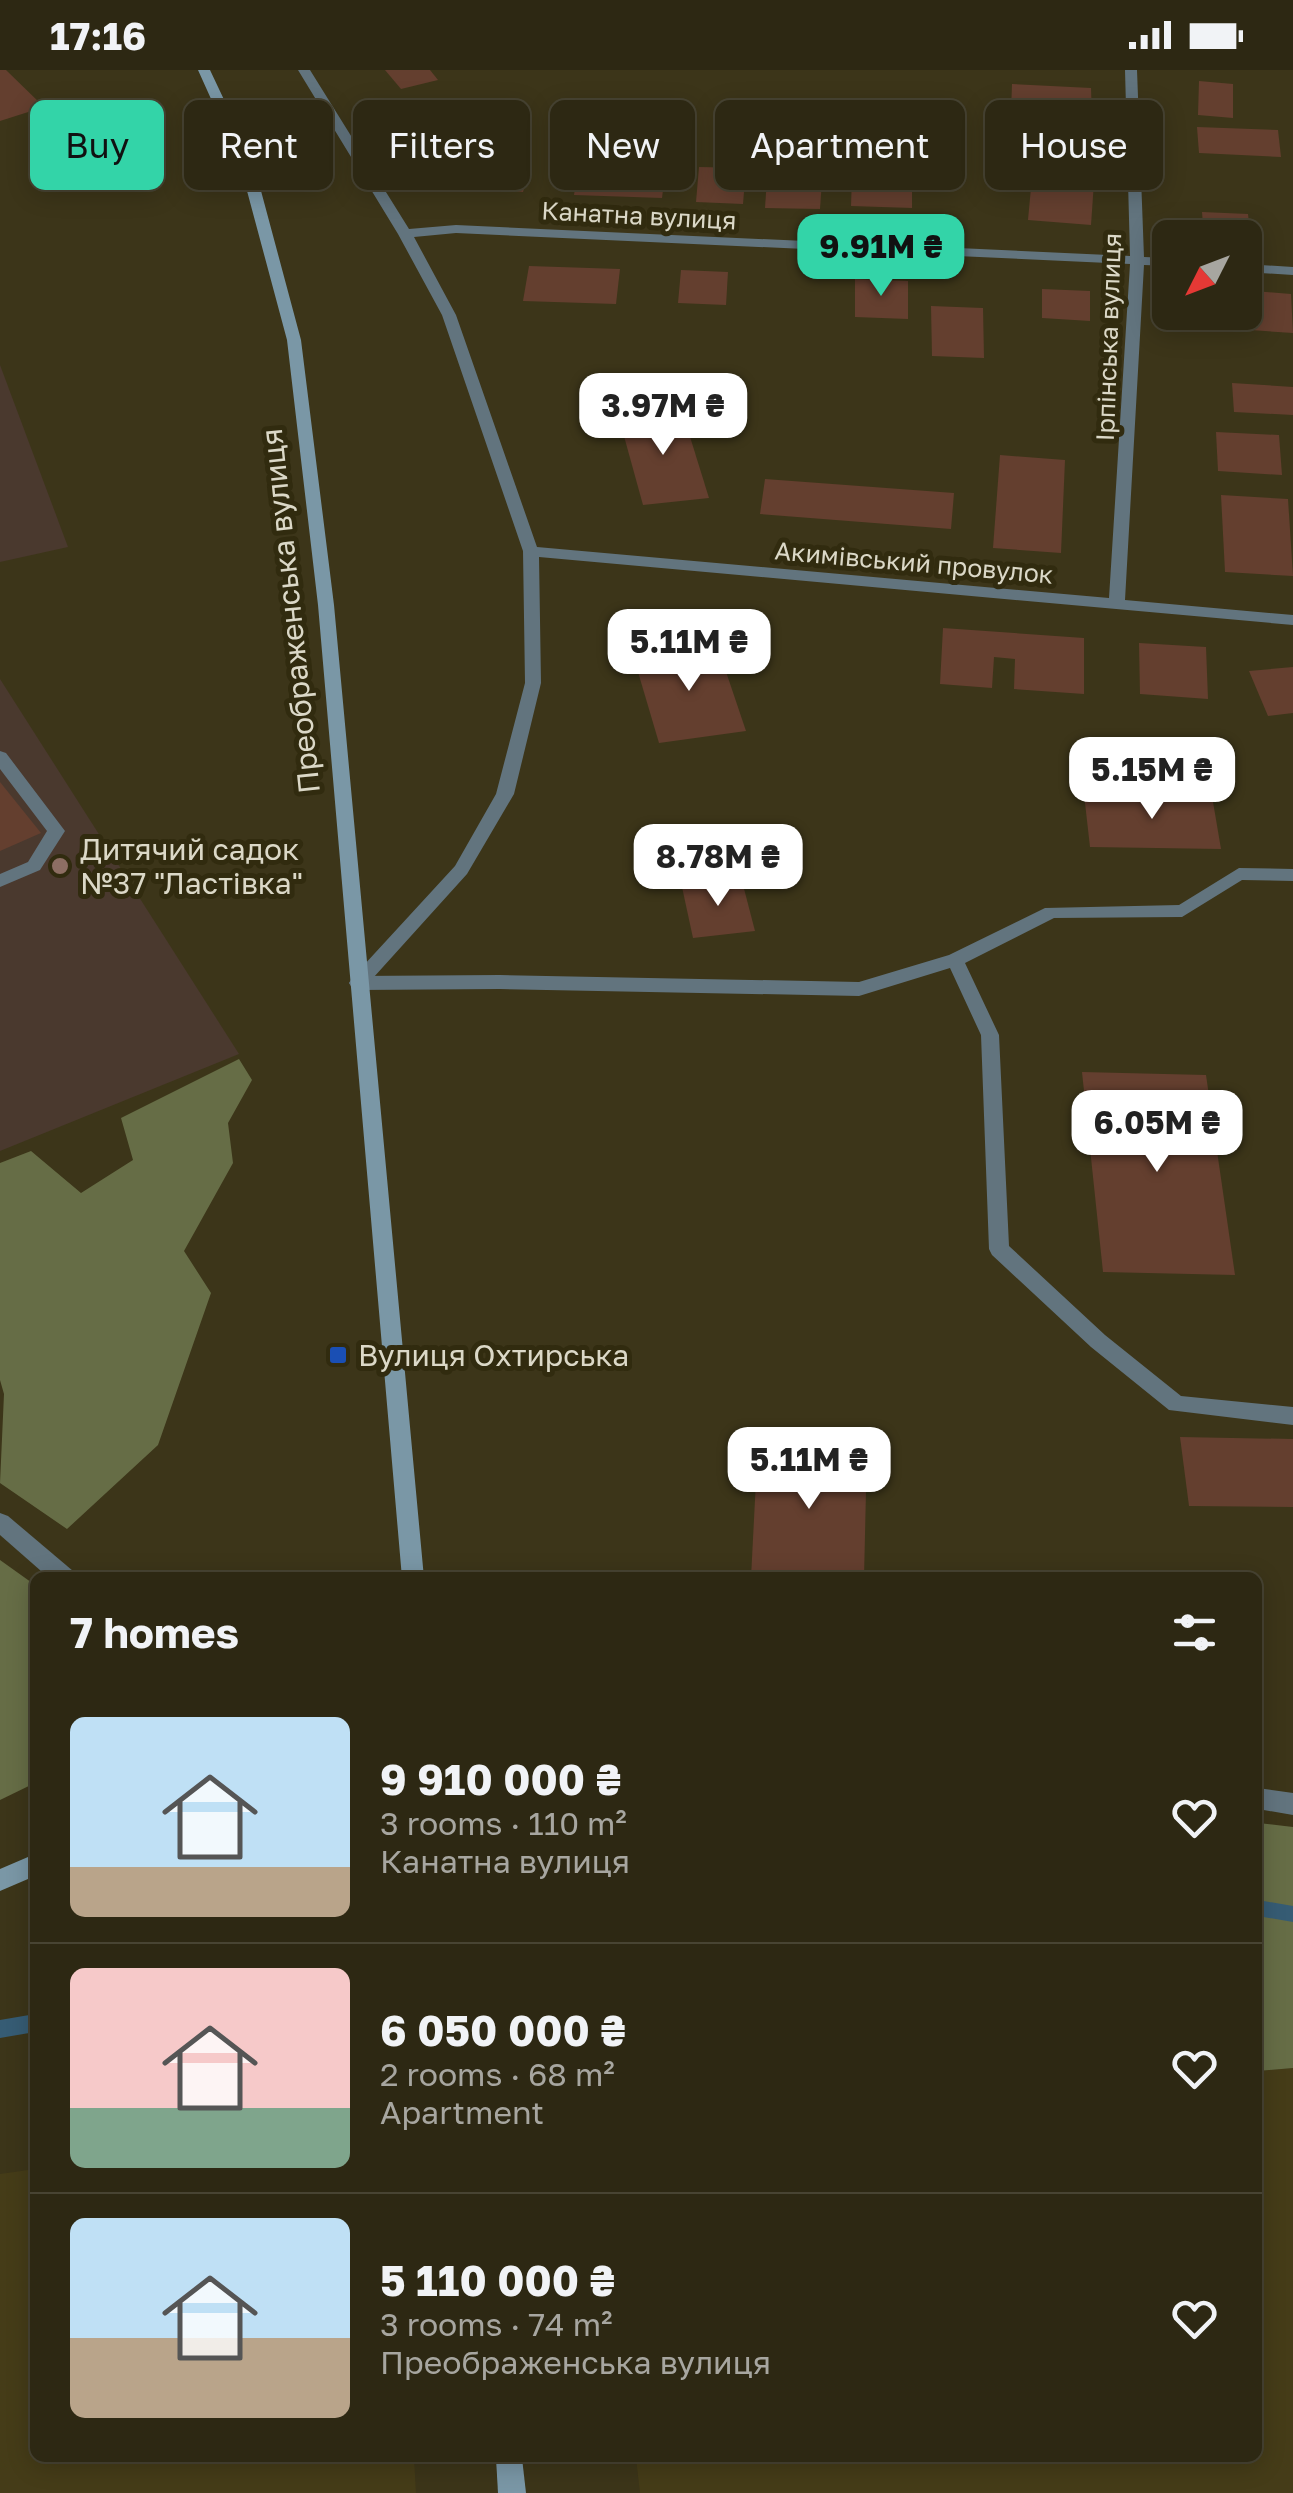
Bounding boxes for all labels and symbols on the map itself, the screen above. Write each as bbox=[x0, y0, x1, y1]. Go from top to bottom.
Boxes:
street label: Канатна вулиця bbox=[541, 194, 737, 236]
pin: 9.91M ₴ bbox=[789, 214, 973, 299]
north arrow bbox=[1152, 220, 1262, 330]
street label: Ірпінська вулиця bbox=[1089, 232, 1127, 442]
pin: 3.97M ₴ bbox=[571, 373, 755, 458]
street label: Преображенська вулиця bbox=[253, 427, 327, 795]
street label: Акимівський провулок bbox=[773, 534, 1055, 590]
pin: 5.11M ₴ bbox=[597, 609, 781, 694]
pin: 5.15M ₴ bbox=[1060, 737, 1244, 822]
pin: 8.78M ₴ bbox=[626, 824, 810, 909]
place label: Дитячий садок №37 "Ластівка" bbox=[80, 831, 303, 901]
marker: Дитячий садок №37 "Ластівка" bbox=[49, 855, 71, 877]
pin: 6.05M ₴ bbox=[1065, 1090, 1249, 1175]
place label: Вулиця Охтирська bbox=[358, 1337, 629, 1373]
marker: Вулиця Охтирська bbox=[327, 1344, 349, 1366]
pin: 5.11M ₴ bbox=[717, 1427, 901, 1512]

